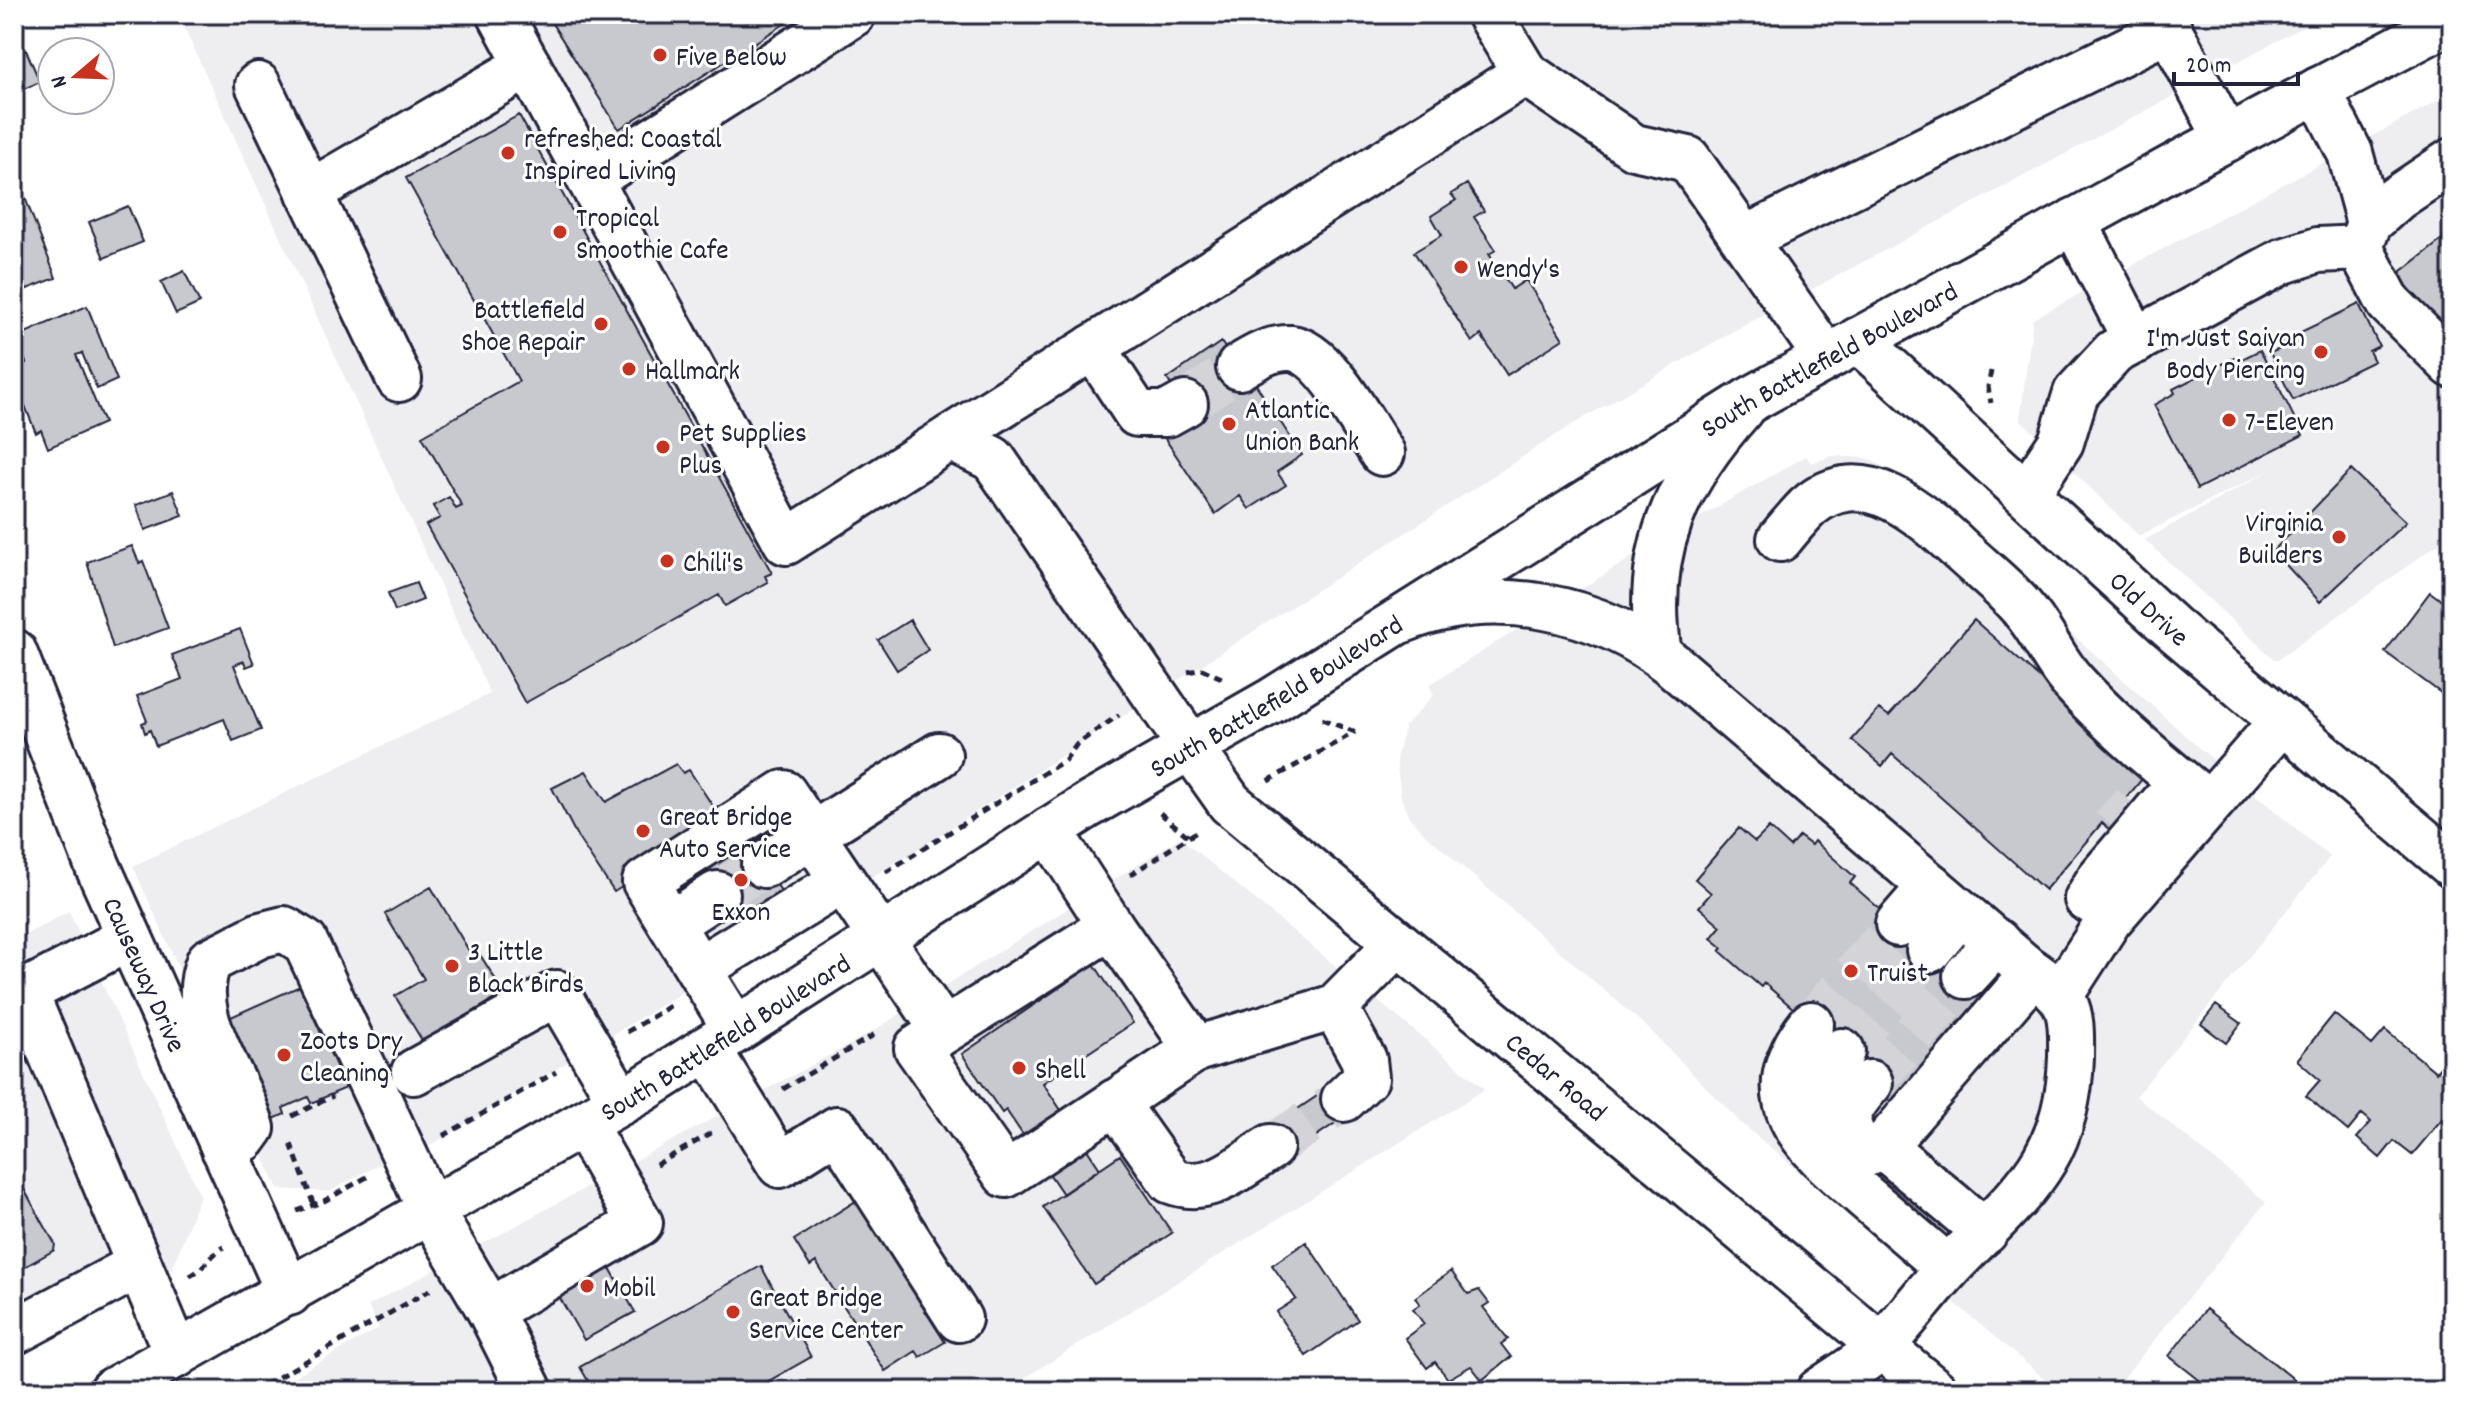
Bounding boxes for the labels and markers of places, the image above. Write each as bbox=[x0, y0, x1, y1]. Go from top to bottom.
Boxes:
place label: Five Below bbox=[676, 40, 787, 80]
marker: Five Below bbox=[651, 46, 669, 64]
place label: refreshed: Coastal Inspired Living bbox=[524, 122, 722, 194]
marker: refreshed: Coastal Inspired Living bbox=[499, 144, 517, 162]
place label: Tropical Smoothie Cafe bbox=[576, 201, 729, 273]
marker: Tropical Smoothie Cafe bbox=[551, 223, 569, 241]
place label: Wendy's bbox=[1477, 252, 1560, 292]
marker: Wendy's bbox=[1452, 258, 1470, 276]
place label: Battlefield Shoe Repair bbox=[461, 293, 586, 365]
marker: Battlefield Shoe Repair bbox=[592, 315, 610, 333]
place label: I'm Just Saiyan Body Piercing bbox=[2146, 321, 2305, 393]
marker: I'm Just Saiyan Body Piercing bbox=[2312, 343, 2330, 361]
place label: Hallmark bbox=[645, 354, 740, 394]
marker: Hallmark bbox=[620, 360, 638, 378]
place label: Atlantic Union Bank bbox=[1245, 393, 1359, 465]
place label: 7-Eleven bbox=[2245, 405, 2334, 445]
marker: 7-Eleven bbox=[2220, 411, 2238, 429]
marker: Atlantic Union Bank bbox=[1220, 415, 1238, 433]
place label: Pet Supplies Plus bbox=[679, 416, 807, 488]
marker: Pet Supplies Plus bbox=[654, 438, 672, 456]
place label: Virginia Builders bbox=[2238, 506, 2324, 578]
marker: Virginia Builders bbox=[2330, 528, 2348, 546]
place label: Chili's bbox=[683, 546, 744, 586]
marker: Chili's bbox=[658, 552, 676, 570]
place label: Great Bridge Auto Service bbox=[659, 800, 792, 872]
marker: Great Bridge Auto Service bbox=[634, 822, 652, 840]
marker: Exxon bbox=[732, 871, 750, 889]
place label: Exxon bbox=[712, 895, 770, 935]
place label: 3 Little Black Birds bbox=[468, 935, 584, 1007]
place label: Truist bbox=[1867, 956, 1928, 996]
marker: 3 Little Black Birds bbox=[443, 957, 461, 975]
marker: Truist bbox=[1842, 962, 1860, 980]
place label: Zoots Dry Cleaning bbox=[300, 1024, 403, 1096]
marker: Zoots Dry Cleaning bbox=[275, 1046, 293, 1064]
place label: Shell bbox=[1035, 1053, 1086, 1093]
marker: Shell bbox=[1010, 1059, 1028, 1077]
place label: Mobil bbox=[603, 1271, 656, 1311]
marker: Mobil bbox=[578, 1277, 596, 1295]
place label: Great Bridge Service Center bbox=[749, 1281, 904, 1353]
marker: Great Bridge Service Center bbox=[724, 1303, 742, 1321]

